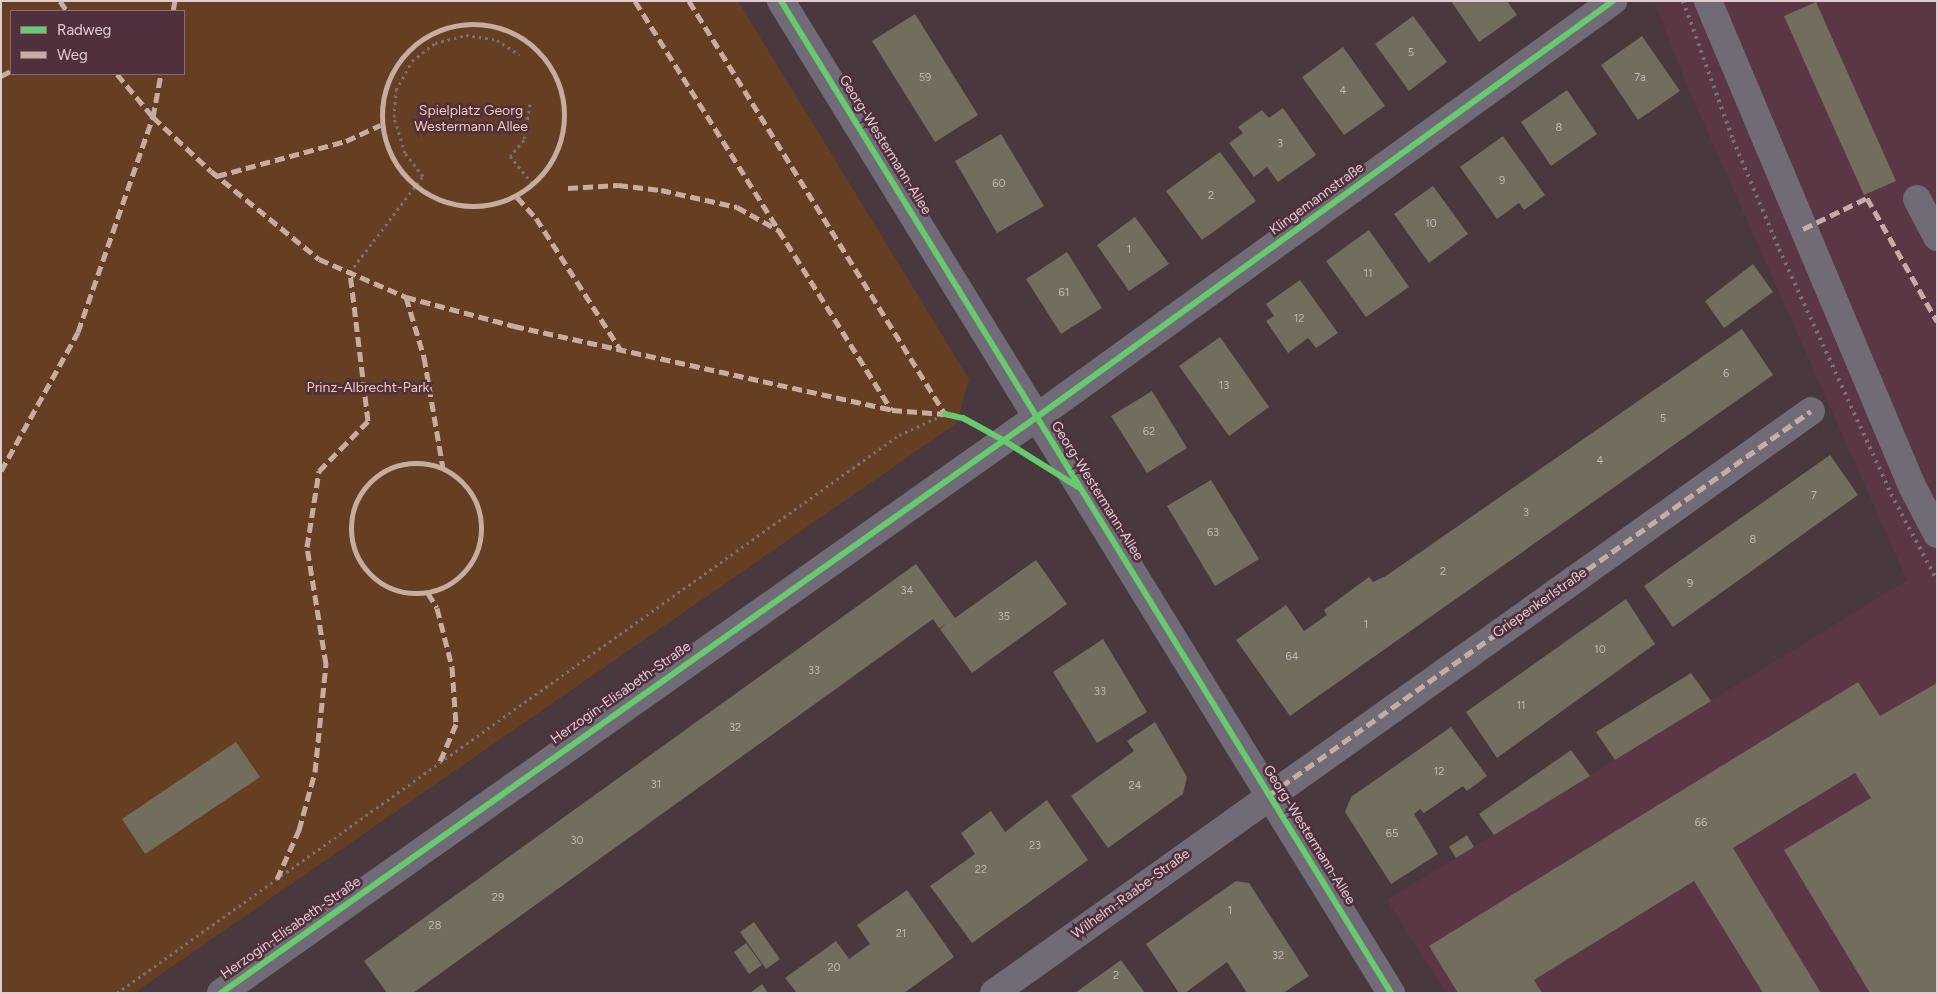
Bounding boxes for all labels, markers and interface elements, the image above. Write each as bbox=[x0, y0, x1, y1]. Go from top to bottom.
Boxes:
legend bbox=[10, 10, 185, 75]
text: Radweg bbox=[57, 21, 111, 39]
text: Weg bbox=[57, 46, 88, 64]
house number: 5 bbox=[1408, 46, 1414, 60]
house number: 59 bbox=[919, 71, 931, 85]
house number: 7a bbox=[1634, 71, 1646, 85]
street label: Georg-Westermann-Allee bbox=[835, 72, 935, 218]
house number: 4 bbox=[1340, 84, 1346, 98]
park label: Spielplatz Georg Westermann Allee bbox=[414, 103, 528, 136]
house number: 8 bbox=[1556, 121, 1562, 135]
house number: 3 bbox=[1277, 137, 1283, 151]
street label: Klingemannstraße bbox=[1267, 159, 1367, 239]
house number: 9 bbox=[1499, 174, 1505, 188]
house number: 60 bbox=[992, 177, 1006, 191]
house number: 2 bbox=[1208, 189, 1214, 203]
house number: 10 bbox=[1425, 217, 1437, 231]
house number: 1 bbox=[1127, 243, 1131, 257]
house number: 11 bbox=[1363, 267, 1373, 281]
house number: 61 bbox=[1059, 286, 1069, 300]
house number: 12 bbox=[1294, 312, 1304, 326]
house number: 6 bbox=[1723, 367, 1729, 381]
house number: 13 bbox=[1219, 379, 1229, 393]
park label: Prinz-Albrecht-Park bbox=[307, 380, 429, 396]
house number: 5 bbox=[1660, 412, 1666, 426]
street label: Georg-Westermann-Allee bbox=[1047, 418, 1147, 564]
house number: 62 bbox=[1143, 425, 1155, 439]
house number: 4 bbox=[1597, 454, 1603, 468]
house number: 7 bbox=[1811, 489, 1817, 503]
house number: 3 bbox=[1523, 506, 1529, 520]
house number: 63 bbox=[1207, 526, 1219, 540]
house number: 8 bbox=[1750, 533, 1756, 547]
street label: Griepenkerlstraße bbox=[1490, 564, 1590, 642]
house number: 2 bbox=[1440, 565, 1446, 579]
house number: 9 bbox=[1687, 577, 1693, 591]
house number: 34 bbox=[901, 584, 913, 598]
house number: 35 bbox=[998, 610, 1010, 624]
house number: 1 bbox=[1364, 618, 1368, 632]
street label: Herzogin-Elisabeth-Straße bbox=[548, 638, 694, 748]
house number: 10 bbox=[1594, 643, 1606, 657]
house number: 64 bbox=[1285, 650, 1299, 664]
house number: 33 bbox=[808, 664, 820, 678]
house number: 33 bbox=[1094, 685, 1106, 699]
house number: 11 bbox=[1516, 699, 1526, 713]
house number: 32 bbox=[729, 721, 741, 735]
street label: Georg-Westermann-Allee bbox=[1259, 762, 1359, 908]
house number: 12 bbox=[1434, 765, 1444, 779]
house number: 31 bbox=[651, 778, 661, 792]
house number: 24 bbox=[1129, 779, 1141, 793]
house number: 66 bbox=[1695, 816, 1707, 830]
house number: 65 bbox=[1386, 827, 1398, 841]
house number: 30 bbox=[570, 834, 584, 848]
house number: 23 bbox=[1029, 839, 1041, 853]
street label: Wilhelm-Raabe-Straße bbox=[1069, 845, 1193, 943]
house number: 22 bbox=[975, 863, 987, 877]
street label: Herzogin-Elisabeth-Straße bbox=[218, 873, 364, 983]
house number: 29 bbox=[492, 891, 504, 905]
house number: 1 bbox=[1228, 904, 1232, 918]
house number: 28 bbox=[429, 919, 441, 933]
house number: 21 bbox=[896, 927, 906, 941]
house number: 32 bbox=[1272, 949, 1284, 963]
house number: 20 bbox=[827, 961, 841, 975]
house number: 2 bbox=[1113, 969, 1119, 983]

